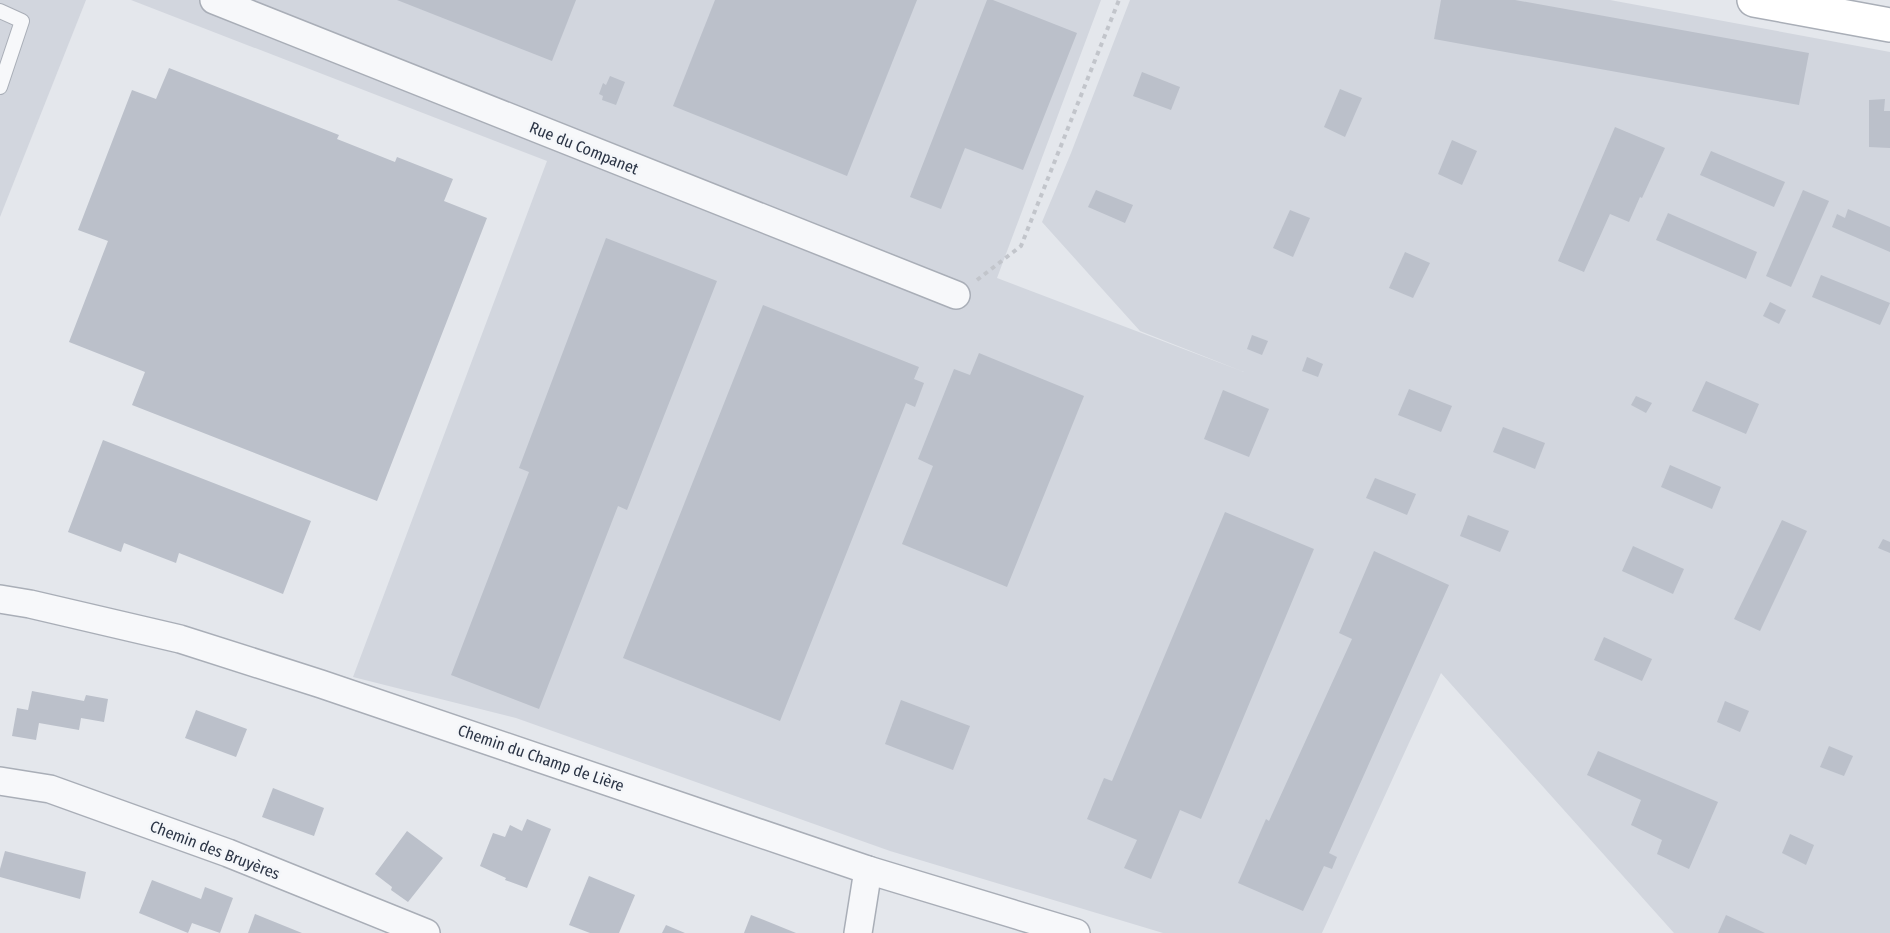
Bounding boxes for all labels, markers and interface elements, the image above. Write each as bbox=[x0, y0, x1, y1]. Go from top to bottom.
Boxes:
street label: Rue du Companet bbox=[527, 118, 642, 179]
street label: Chemin du Champ de Lière bbox=[455, 721, 627, 795]
street label: Chemin des Bruyères bbox=[147, 816, 283, 884]

